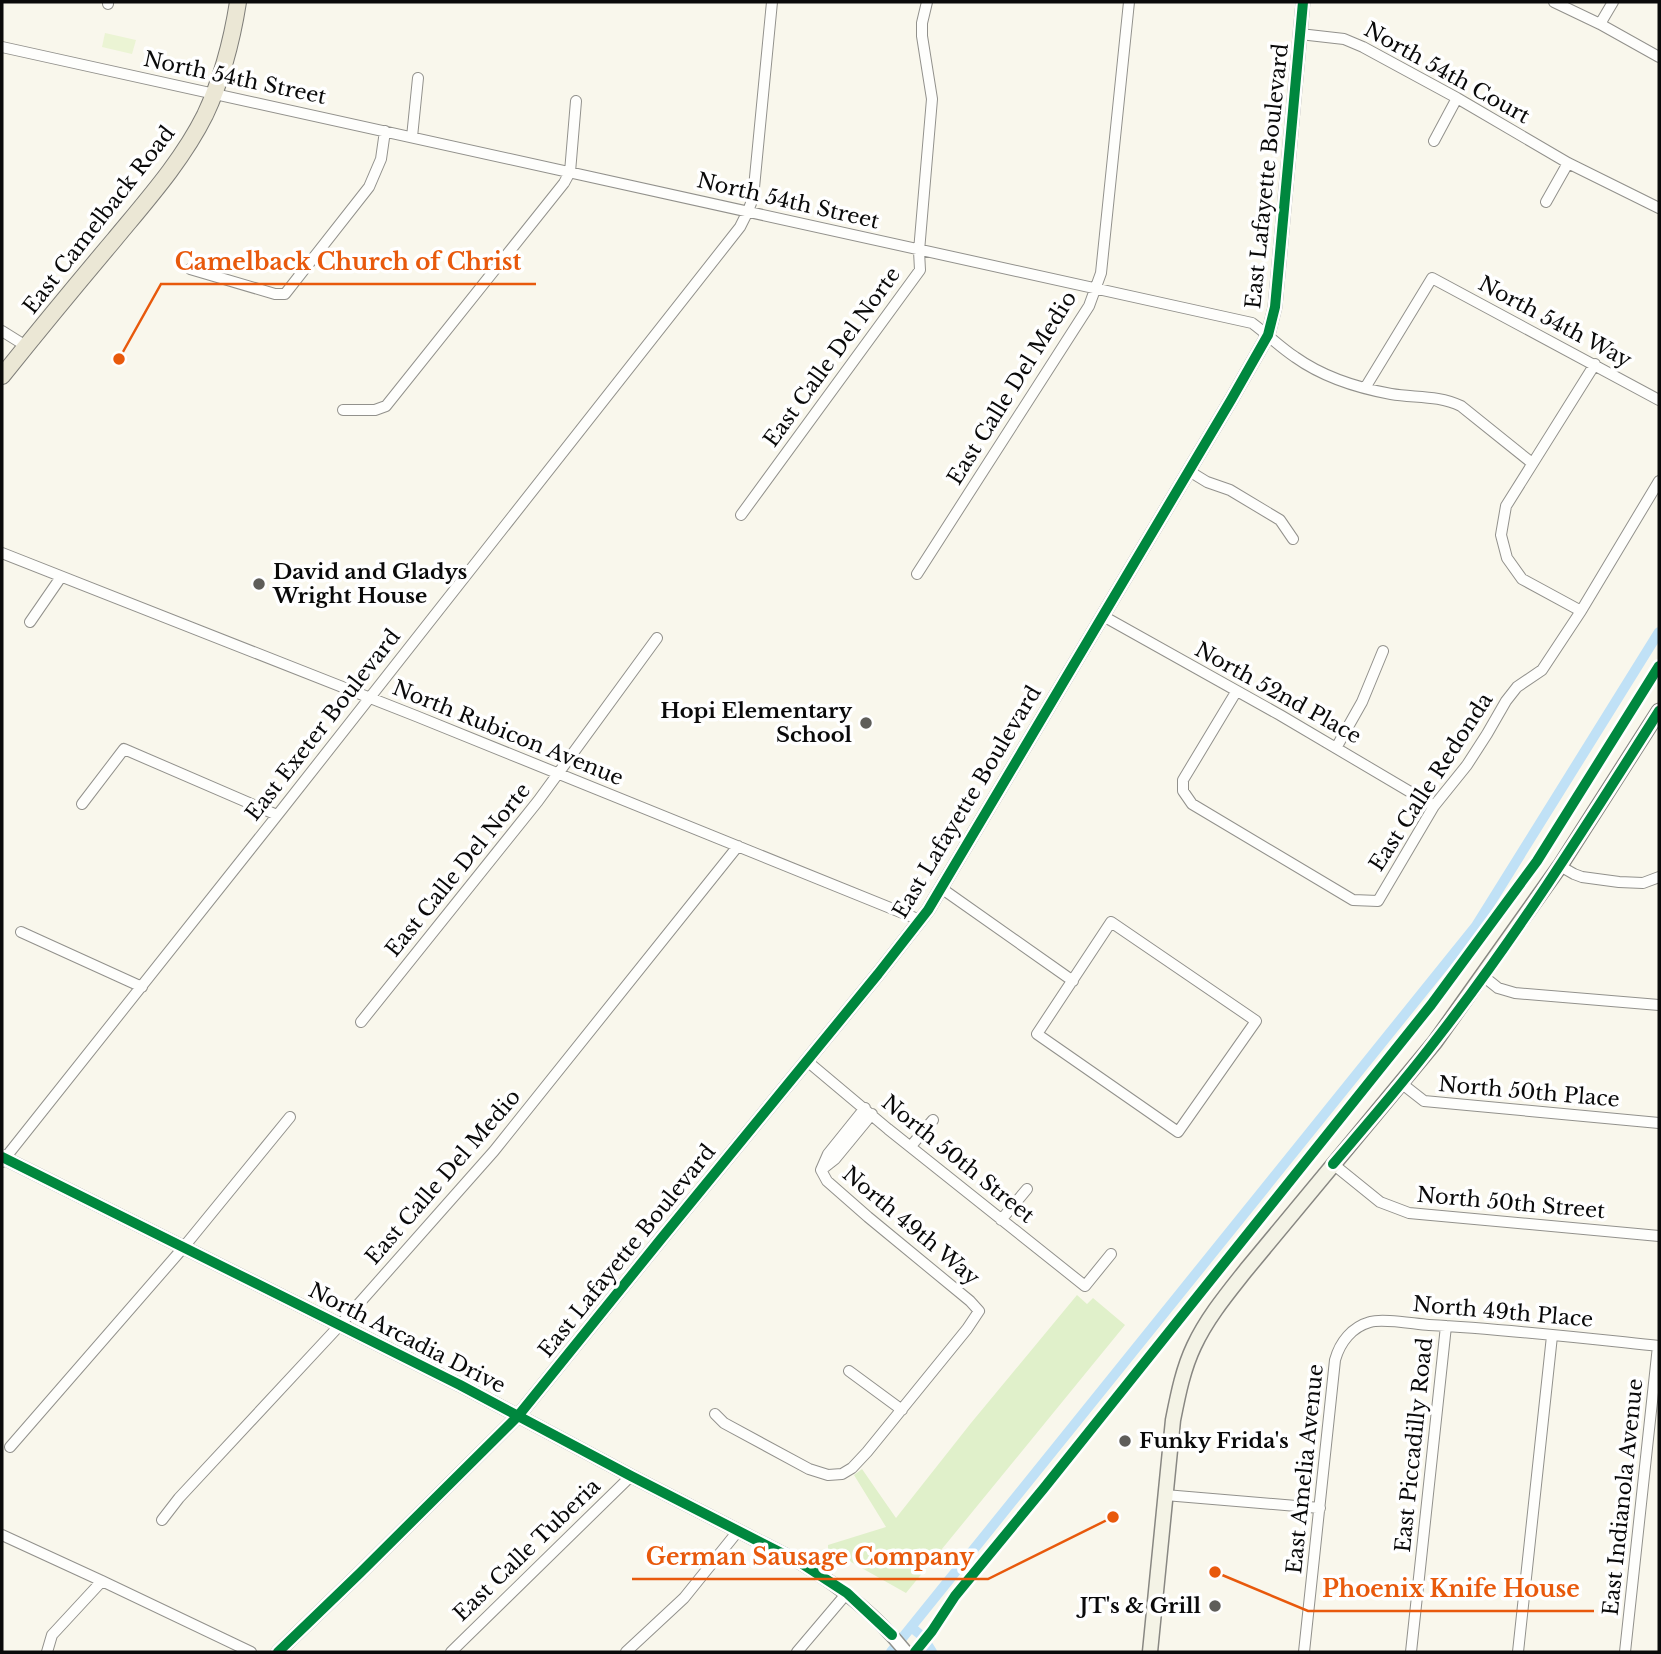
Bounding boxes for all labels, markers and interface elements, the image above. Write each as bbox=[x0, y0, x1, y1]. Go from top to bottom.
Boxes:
street label: North 54th Court bbox=[1359, 17, 1535, 129]
street label: East Lafayette Boulevard bbox=[1240, 42, 1294, 310]
street label: North 54th Street bbox=[141, 46, 329, 110]
street label: East Camelback Road bbox=[18, 121, 180, 319]
street label: North 54th Street bbox=[694, 167, 882, 235]
callout: Camelback Church of Christ bbox=[161, 240, 536, 284]
text: Camelback Church of Christ bbox=[175, 248, 521, 276]
street label: East Calle Del Norte bbox=[758, 262, 906, 452]
street label: North 54th Way bbox=[1474, 271, 1637, 374]
street label: East Calle Del Medio bbox=[942, 286, 1082, 490]
place label: David and Gladys Wright House bbox=[272, 559, 468, 609]
marker: David and Gladys Wright House bbox=[251, 576, 267, 592]
street label: East Exeter Boulevard bbox=[240, 624, 406, 826]
street label: North 52nd Place bbox=[1190, 637, 1366, 749]
street label: North Rubicon Avenue bbox=[389, 675, 627, 791]
street label: East Lafayette Boulevard bbox=[887, 681, 1047, 923]
street label: East Calle Redonda bbox=[1364, 688, 1499, 876]
place label: Hopi Elementary School bbox=[660, 698, 853, 748]
marker: Hopi Elementary School bbox=[858, 715, 874, 731]
street label: East Calle Del Norte bbox=[380, 778, 536, 962]
street label: North 50th Place bbox=[1437, 1071, 1621, 1113]
street label: East Calle Del Medio bbox=[360, 1084, 526, 1270]
street label: North 50th Street bbox=[876, 1089, 1040, 1229]
street label: East Lafayette Boulevard bbox=[533, 1139, 721, 1363]
street label: North 49th Way bbox=[837, 1161, 985, 1291]
street label: North 50th Street bbox=[1416, 1182, 1606, 1224]
street label: North Arcadia Drive bbox=[304, 1277, 510, 1399]
street label: North 49th Place bbox=[1412, 1291, 1594, 1333]
street label: East Piccadilly Road bbox=[1390, 1336, 1438, 1554]
street label: East Amelia Avenue bbox=[1281, 1363, 1329, 1575]
street label: East Indianola Avenue bbox=[1598, 1377, 1648, 1617]
place label: Funky Frida's bbox=[1139, 1428, 1289, 1454]
marker: Funky Frida's bbox=[1117, 1433, 1133, 1449]
street label: East Calle Tuberia bbox=[448, 1473, 606, 1627]
callout: German Sausage Company bbox=[632, 1535, 988, 1579]
text: German Sausage Company bbox=[646, 1543, 975, 1571]
callout: Phoenix Knife House bbox=[1308, 1567, 1594, 1611]
text: Phoenix Knife House bbox=[1322, 1575, 1580, 1603]
place label: JT's & Grill bbox=[1076, 1593, 1202, 1619]
marker: JT's & Grill bbox=[1207, 1598, 1223, 1614]

